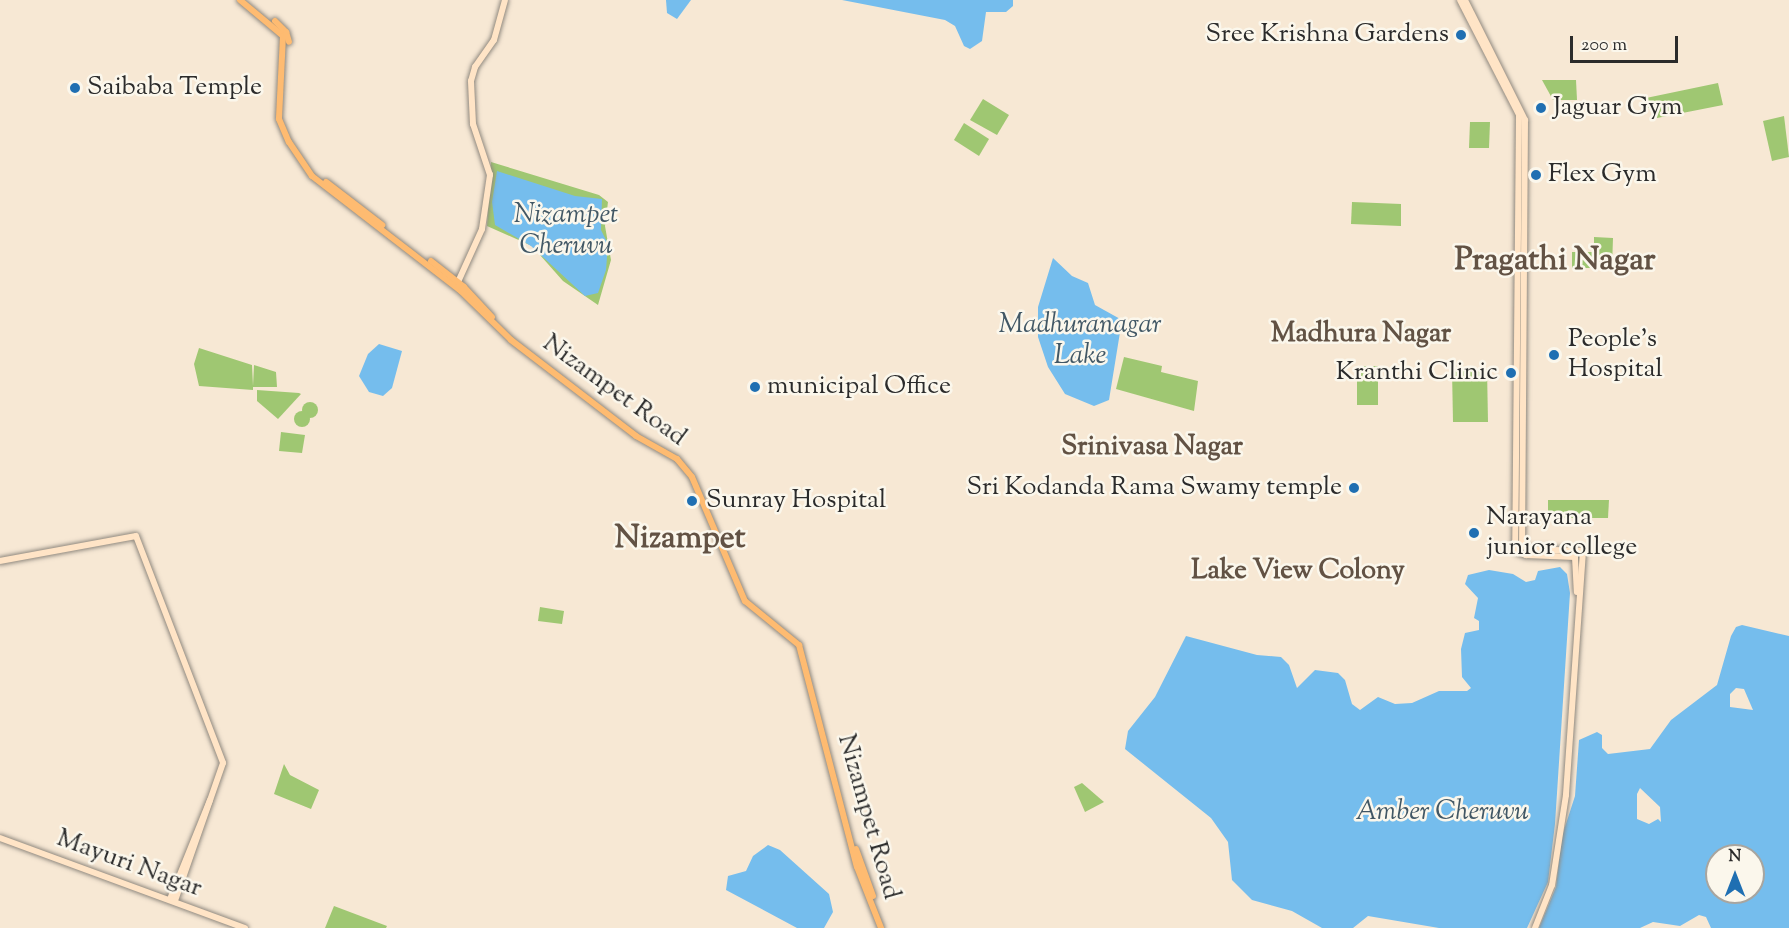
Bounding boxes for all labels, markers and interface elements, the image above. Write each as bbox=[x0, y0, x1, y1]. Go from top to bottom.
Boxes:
place label: Sree Krishna Gardens bbox=[1205, 19, 1449, 51]
scale bar bbox=[1573, 24, 1681, 62]
marker: Sree Krishna Gardens bbox=[1454, 28, 1468, 42]
text: 200 m bbox=[1581, 33, 1627, 59]
place label: Saibaba Temple bbox=[87, 72, 262, 104]
marker: Saibaba Temple bbox=[68, 81, 82, 95]
place label: Jaguar Gym bbox=[1553, 92, 1682, 124]
marker: Jaguar Gym bbox=[1534, 101, 1548, 115]
place label: Flex Gym bbox=[1548, 159, 1657, 191]
marker: Flex Gym bbox=[1529, 168, 1543, 182]
water label: Nizampet Cheruvu bbox=[514, 199, 618, 262]
district label: Pragathi Nagar bbox=[1454, 242, 1656, 280]
water label: Madhuranagar Lake bbox=[999, 309, 1161, 372]
district label: Madhura Nagar bbox=[1271, 319, 1451, 351]
place label: People's Hospital bbox=[1568, 324, 1663, 386]
street label: Nizampet Road bbox=[536, 328, 692, 454]
marker: People's Hospital bbox=[1545, 346, 1563, 364]
place label: Kranthi Clinic bbox=[1336, 357, 1498, 389]
marker: Kranthi Clinic bbox=[1502, 364, 1520, 382]
place label: municipal Office bbox=[767, 371, 951, 403]
marker: municipal Office bbox=[748, 380, 762, 394]
district label: Srinivasa Nagar bbox=[1061, 432, 1243, 464]
place label: Sri Kodanda Rama Swamy temple bbox=[966, 472, 1342, 504]
marker: Sri Kodanda Rama Swamy temple bbox=[1347, 481, 1361, 495]
place label: Sunray Hospital bbox=[706, 485, 886, 517]
marker: Sunray Hospital bbox=[683, 492, 701, 510]
place label: Narayana junior college bbox=[1486, 502, 1637, 564]
district label: Nizampet bbox=[615, 520, 745, 558]
marker: Narayana junior college bbox=[1467, 526, 1481, 540]
district label: Lake View Colony bbox=[1191, 556, 1405, 588]
street label: Nizampet Road bbox=[830, 731, 906, 903]
water label: Amber Cheruvu bbox=[1355, 797, 1529, 829]
street label: Mayuri Nagar bbox=[52, 823, 206, 905]
north arrow bbox=[1705, 844, 1765, 904]
text: N bbox=[1729, 846, 1741, 869]

